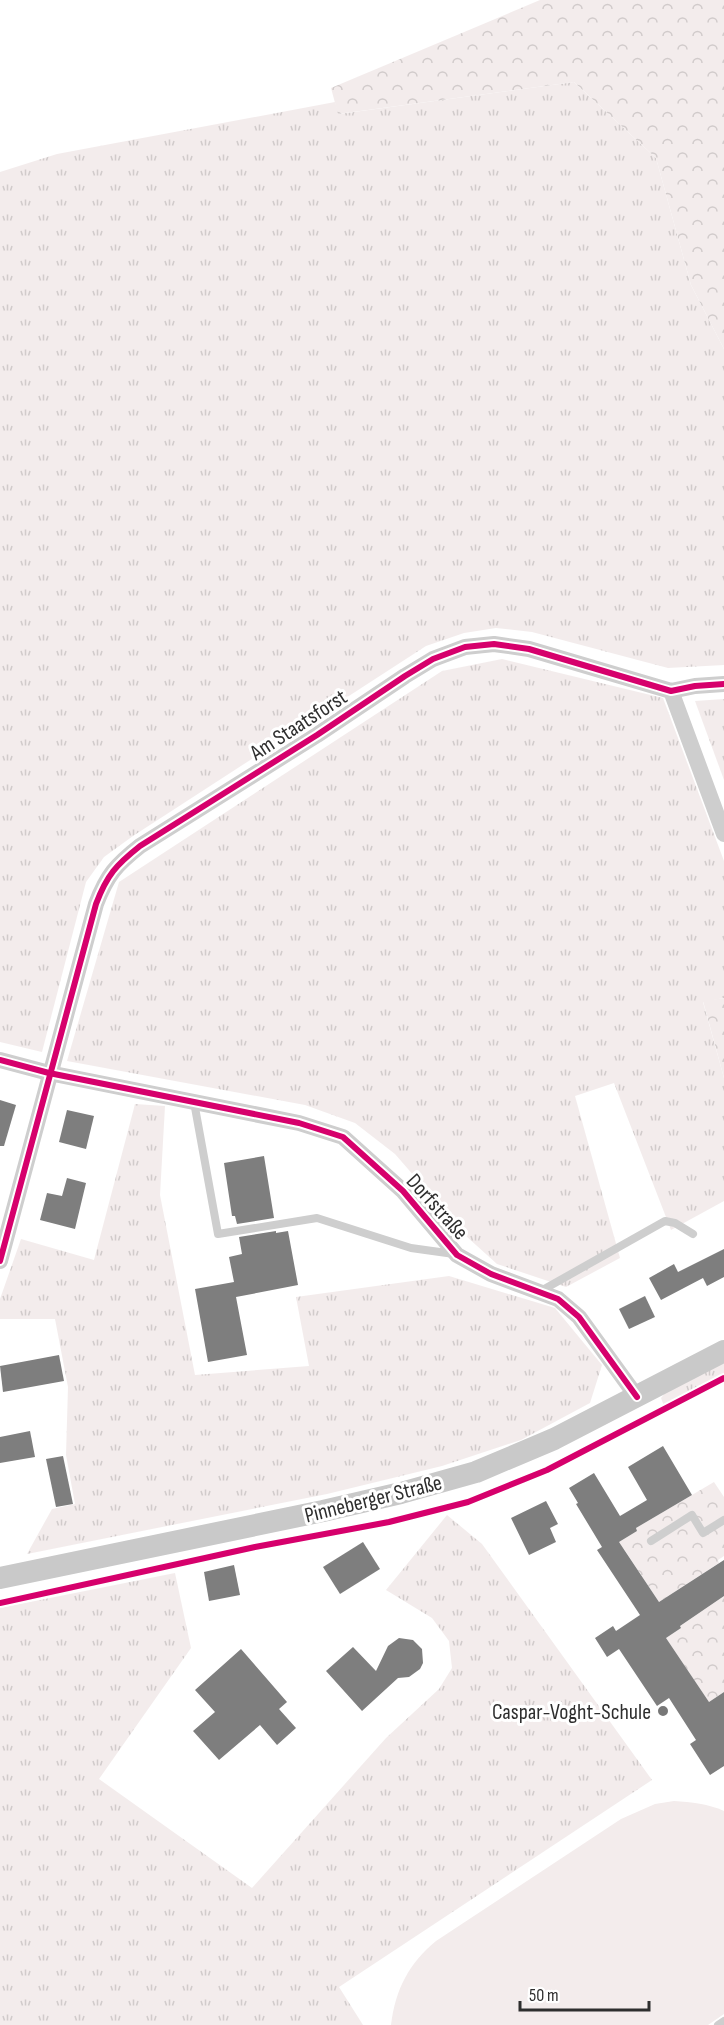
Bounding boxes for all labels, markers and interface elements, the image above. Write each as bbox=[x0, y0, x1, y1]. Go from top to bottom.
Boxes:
street label: Am Staatsforst bbox=[244, 684, 353, 767]
street label: Dorfstraße bbox=[400, 1168, 474, 1246]
street label: Pinneberger Straße bbox=[302, 1469, 445, 1530]
place label: Caspar-Voght-Schule bbox=[492, 1699, 651, 1726]
marker: Caspar-Voght-Schule bbox=[656, 1704, 670, 1718]
scale bar bbox=[520, 1974, 649, 2012]
text: 50 m bbox=[529, 1985, 559, 2006]

